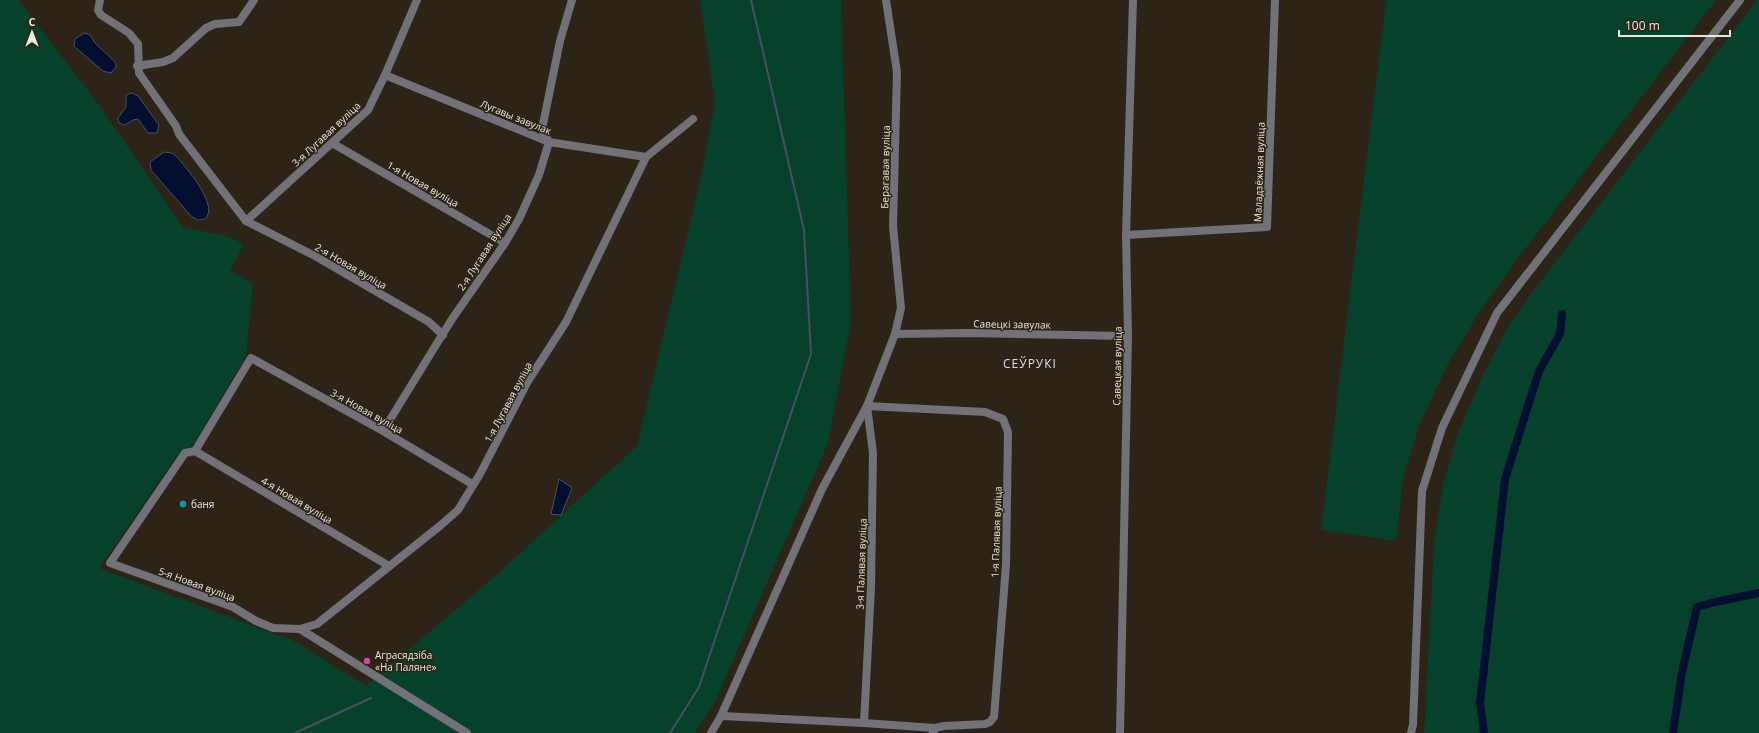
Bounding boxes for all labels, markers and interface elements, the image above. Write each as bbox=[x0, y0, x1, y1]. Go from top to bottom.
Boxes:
north arrow bbox=[12, 12, 52, 52]
scale bar bbox=[1619, 12, 1730, 38]
text: С bbox=[28, 14, 36, 29]
text: 100 m bbox=[1625, 17, 1660, 34]
street label: Лугавы завулак bbox=[478, 96, 554, 138]
street label: 3-я Лугавая вуліца bbox=[289, 98, 363, 170]
street label: Маладзёжная вуліца bbox=[1250, 122, 1268, 222]
street label: Берагавая вуліца bbox=[877, 125, 893, 209]
street label: 1-я Новая вуліца bbox=[385, 158, 461, 210]
street label: 2-я Лугавая вуліца bbox=[454, 211, 514, 293]
street label: 2-я Новая вуліца bbox=[313, 240, 389, 292]
street label: Савецкі завулак bbox=[973, 316, 1052, 332]
street label: Савецкая вуліца bbox=[1109, 326, 1125, 406]
district label: СЕЎРУКІ bbox=[1003, 355, 1057, 372]
street label: 1-я Лугавая вуліца bbox=[481, 359, 535, 445]
street label: 3-я Новая вуліца bbox=[328, 385, 406, 437]
street label: 4-я Новая вуліца bbox=[259, 473, 335, 527]
street label: 1-я Палявая вуліца bbox=[987, 486, 1005, 578]
place label: баня bbox=[191, 497, 214, 511]
marker: баня bbox=[178, 499, 188, 509]
street label: 3-я Палявая вуліца bbox=[852, 518, 870, 610]
street label: 5-я Новая вуліца bbox=[157, 564, 237, 604]
place label: Аграсядзіба «На Паляне» bbox=[375, 648, 437, 674]
marker: Аграсядзіба «На Паляне» bbox=[362, 656, 372, 666]

